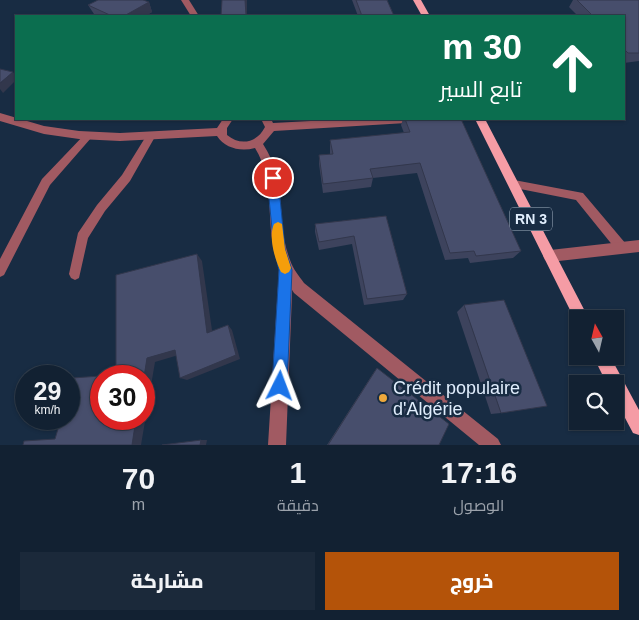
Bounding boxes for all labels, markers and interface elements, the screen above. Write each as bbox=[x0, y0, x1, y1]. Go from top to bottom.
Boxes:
text: 30 m bbox=[442, 27, 522, 66]
icon: ahead bbox=[540, 35, 605, 100]
text: تابع السير bbox=[440, 77, 522, 102]
pin bbox=[252, 157, 294, 199]
icon: arrive bbox=[259, 164, 287, 192]
road number: RN 3 bbox=[510, 208, 552, 230]
north arrow bbox=[569, 310, 624, 365]
map controls bbox=[569, 310, 624, 430]
position arrow bbox=[253, 359, 305, 411]
speed limit sign: 30 bbox=[90, 365, 155, 430]
button: search bbox=[569, 375, 624, 430]
text: 29 bbox=[34, 377, 61, 405]
place label: Crédit populaire d'Algérie bbox=[393, 378, 520, 419]
marker: Crédit populaire d'Algérie bbox=[377, 392, 389, 404]
text: km/h bbox=[34, 403, 61, 417]
text: 1 bbox=[289, 456, 306, 489]
text: 17:16 bbox=[440, 456, 517, 489]
text: 70 bbox=[122, 462, 155, 495]
text: m bbox=[132, 496, 145, 513]
text: دقيقة bbox=[277, 497, 319, 514]
text: الوصول bbox=[453, 497, 504, 514]
button: مشاركة bbox=[20, 552, 315, 610]
button: خروج bbox=[325, 552, 619, 610]

